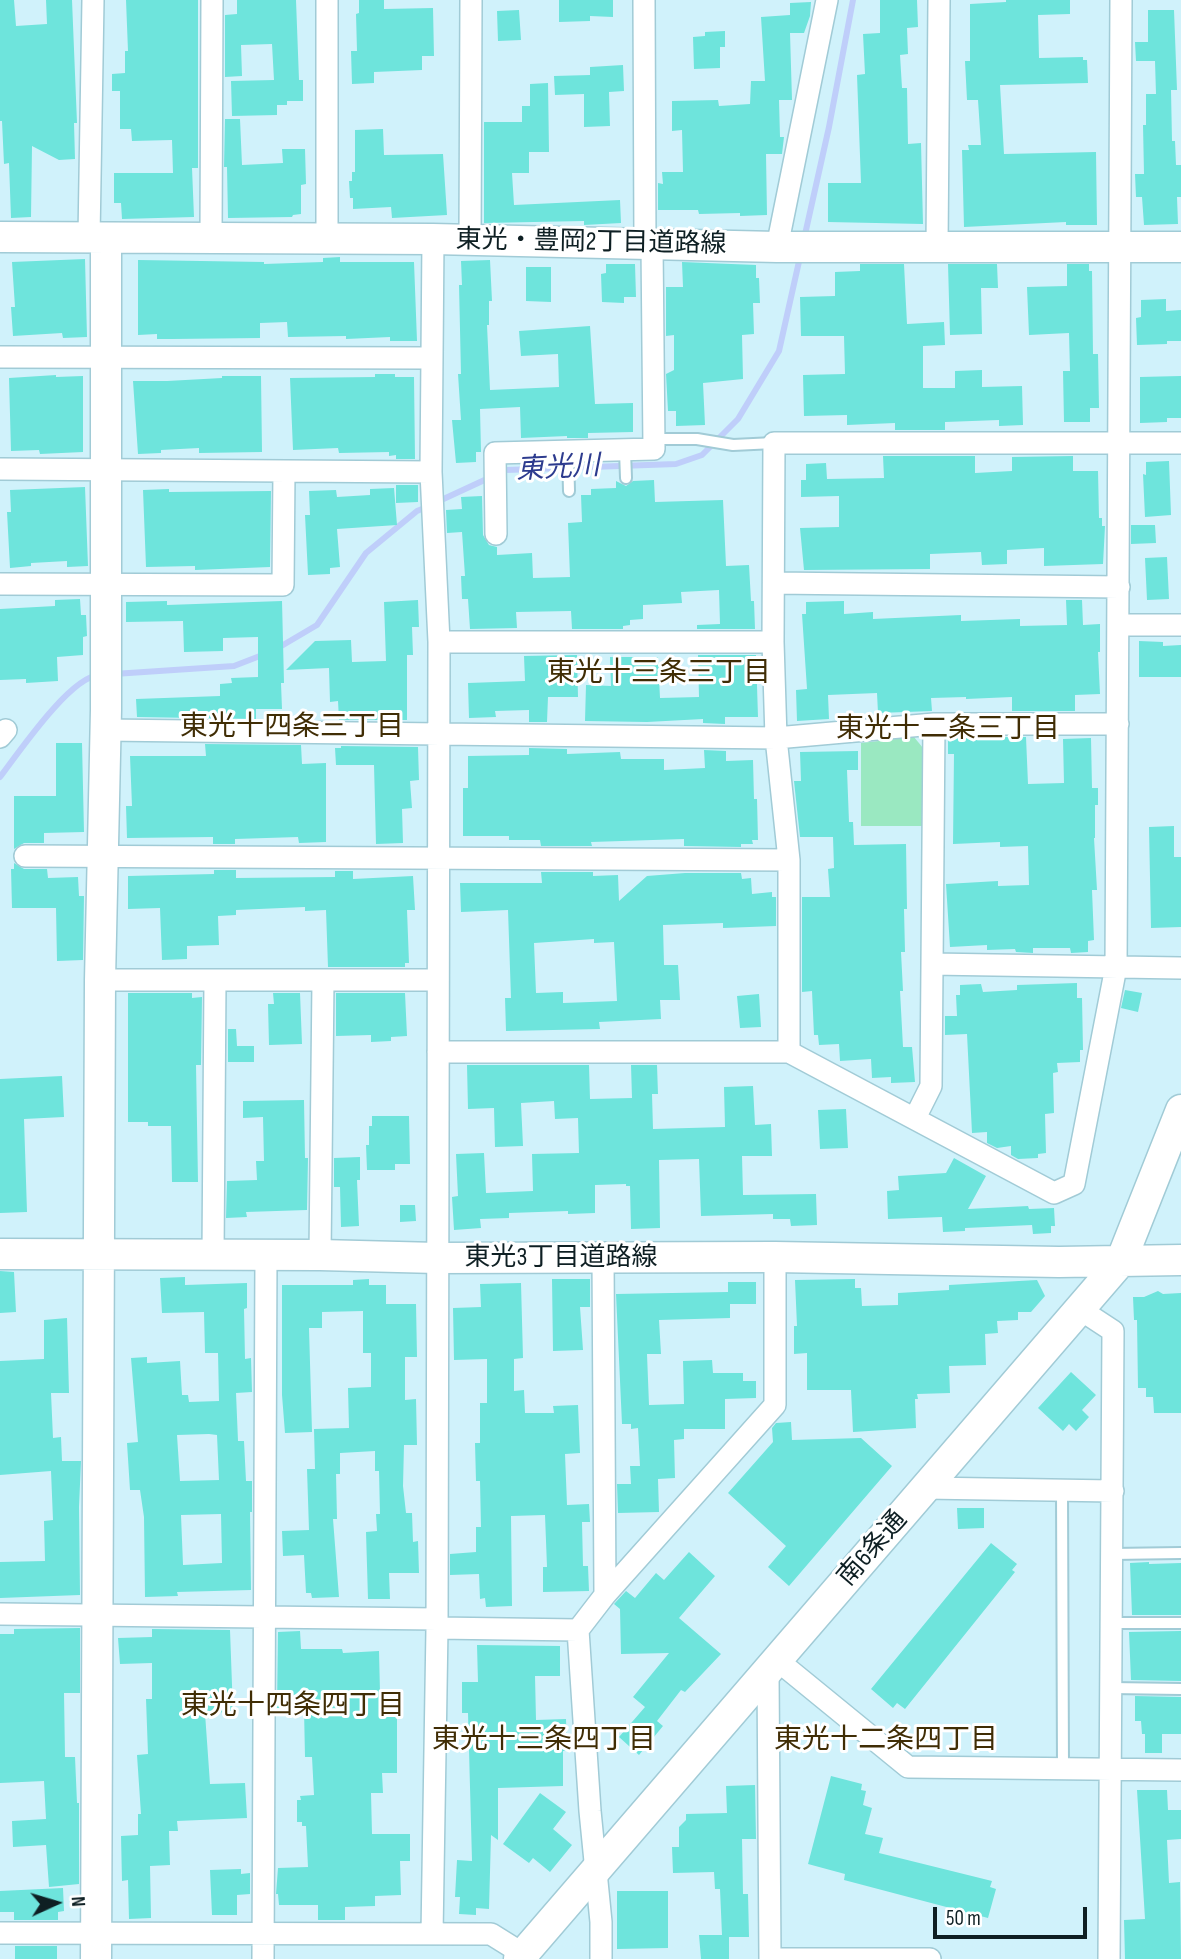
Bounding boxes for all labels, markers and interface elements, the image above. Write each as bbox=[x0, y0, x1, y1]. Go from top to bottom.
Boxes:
street label: 東光・豊岡2丁目道路線 bbox=[455, 225, 727, 261]
water label: 東光川 bbox=[515, 450, 601, 488]
district label: 東光十三条三丁目 bbox=[547, 657, 771, 691]
district label: 東光十四条三丁目 bbox=[180, 711, 404, 745]
district label: 東光十二条三丁目 bbox=[836, 713, 1060, 747]
street label: 東光3丁目道路線 bbox=[465, 1242, 657, 1274]
street label: 南6条通 bbox=[832, 1505, 914, 1593]
district label: 東光十四条四丁目 bbox=[181, 1690, 405, 1724]
district label: 東光十三条四丁目 bbox=[432, 1724, 656, 1758]
district label: 東光十二条四丁目 bbox=[774, 1724, 998, 1758]
north arrow bbox=[21, 1868, 91, 1938]
scale bar bbox=[936, 1892, 1090, 1936]
text: N bbox=[66, 1896, 89, 1907]
text: 50 m bbox=[946, 1906, 981, 1931]

